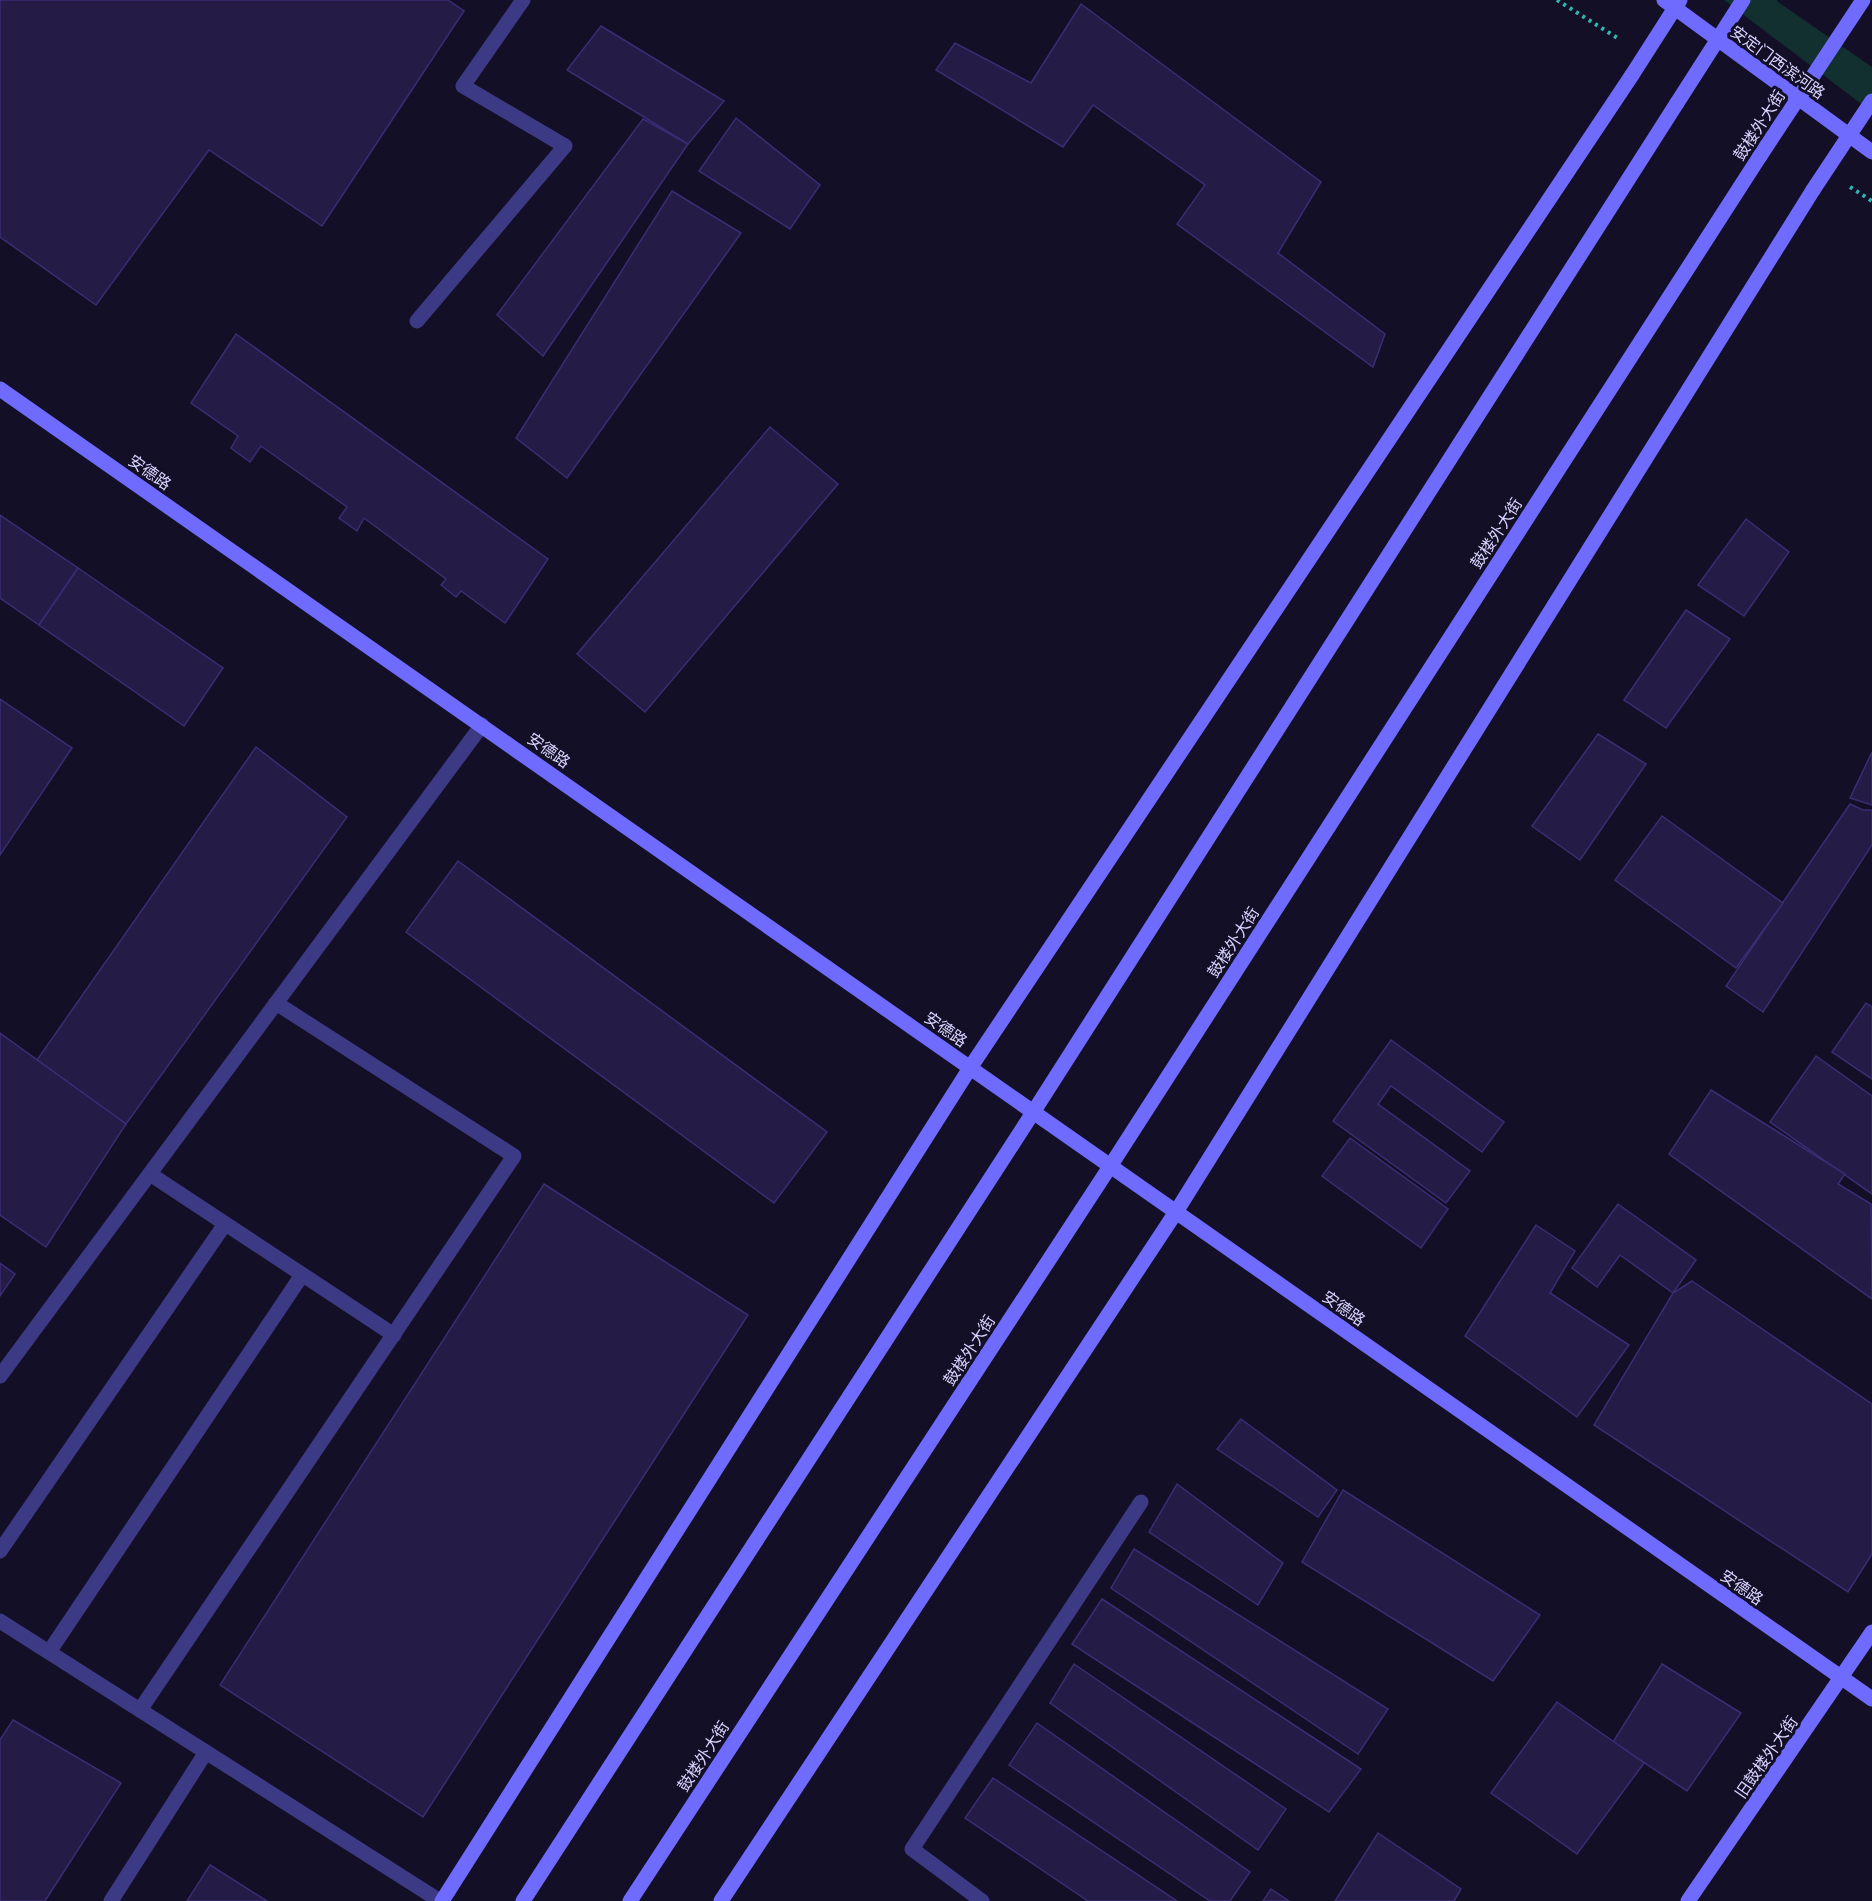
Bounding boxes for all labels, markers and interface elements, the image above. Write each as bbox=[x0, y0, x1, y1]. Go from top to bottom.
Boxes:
street label: 安定门西滨河路 bbox=[1727, 21, 1829, 103]
street label: 鼓楼外大街 bbox=[1729, 86, 1789, 164]
street label: 安德路 bbox=[125, 450, 175, 494]
street label: 鼓楼外大街 bbox=[1466, 494, 1526, 572]
street label: 安德路 bbox=[524, 728, 574, 772]
street label: 鼓楼外大街 bbox=[1203, 903, 1263, 981]
street label: 安德路 bbox=[921, 1007, 971, 1051]
street label: 安德路 bbox=[1319, 1286, 1369, 1330]
street label: 鼓楼外大街 bbox=[939, 1311, 999, 1389]
street label: 安德路 bbox=[1717, 1565, 1767, 1609]
street label: 旧鼓楼外大街 bbox=[1730, 1712, 1802, 1802]
street label: 鼓楼外大街 bbox=[673, 1717, 733, 1795]

